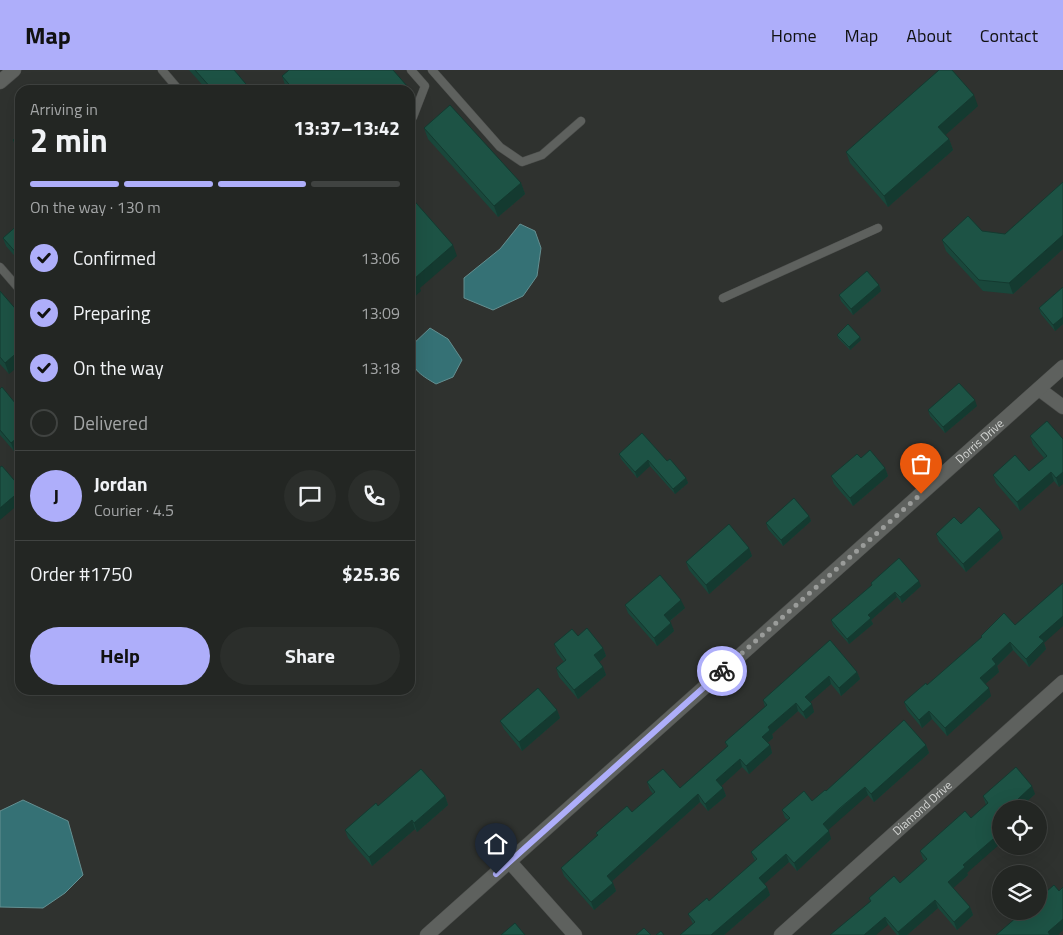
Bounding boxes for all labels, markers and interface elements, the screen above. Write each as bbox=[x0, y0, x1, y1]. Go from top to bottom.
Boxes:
text: Map bbox=[25, 17, 71, 53]
text: Home bbox=[771, 22, 817, 49]
text: Map bbox=[845, 22, 878, 49]
text: About bbox=[906, 22, 952, 49]
text: Contact bbox=[980, 22, 1038, 49]
text: Arriving in bbox=[30, 97, 98, 121]
text: 13:37–13:42 bbox=[293, 113, 400, 142]
text: 2 min bbox=[30, 116, 108, 164]
text: On the way · 130 m bbox=[30, 195, 161, 219]
text: Confirmed bbox=[73, 243, 156, 272]
icon: check bbox=[30, 244, 58, 272]
text: 13:06 bbox=[361, 246, 400, 270]
text: Preparing bbox=[73, 298, 150, 327]
icon: check bbox=[30, 299, 58, 327]
text: 13:09 bbox=[361, 301, 400, 325]
text: On the way bbox=[73, 353, 164, 382]
icon: check bbox=[30, 354, 58, 382]
text: 13:18 bbox=[361, 356, 400, 380]
text: Delivered bbox=[73, 408, 148, 437]
street label: Dorris Drive bbox=[951, 414, 1008, 468]
pin bbox=[900, 443, 942, 494]
icon: bag bbox=[907, 450, 935, 478]
text: Jordan bbox=[94, 469, 147, 498]
button: chat bbox=[284, 470, 336, 522]
button: phone bbox=[348, 470, 400, 522]
text: J bbox=[53, 481, 59, 510]
text: Courier · 4.5 bbox=[94, 498, 174, 522]
text: Order #1750 bbox=[30, 559, 132, 588]
text: $25.36 bbox=[342, 559, 400, 588]
button: Help bbox=[30, 627, 210, 685]
button: Share bbox=[220, 627, 400, 685]
courier bbox=[697, 646, 747, 696]
icon: bike bbox=[708, 657, 736, 685]
street label: Diamond Drive bbox=[888, 776, 956, 840]
map controls bbox=[992, 800, 1047, 920]
button: locate bbox=[992, 800, 1047, 855]
pin bbox=[475, 823, 517, 874]
icon: home bbox=[482, 830, 510, 858]
button: layers bbox=[992, 865, 1047, 920]

